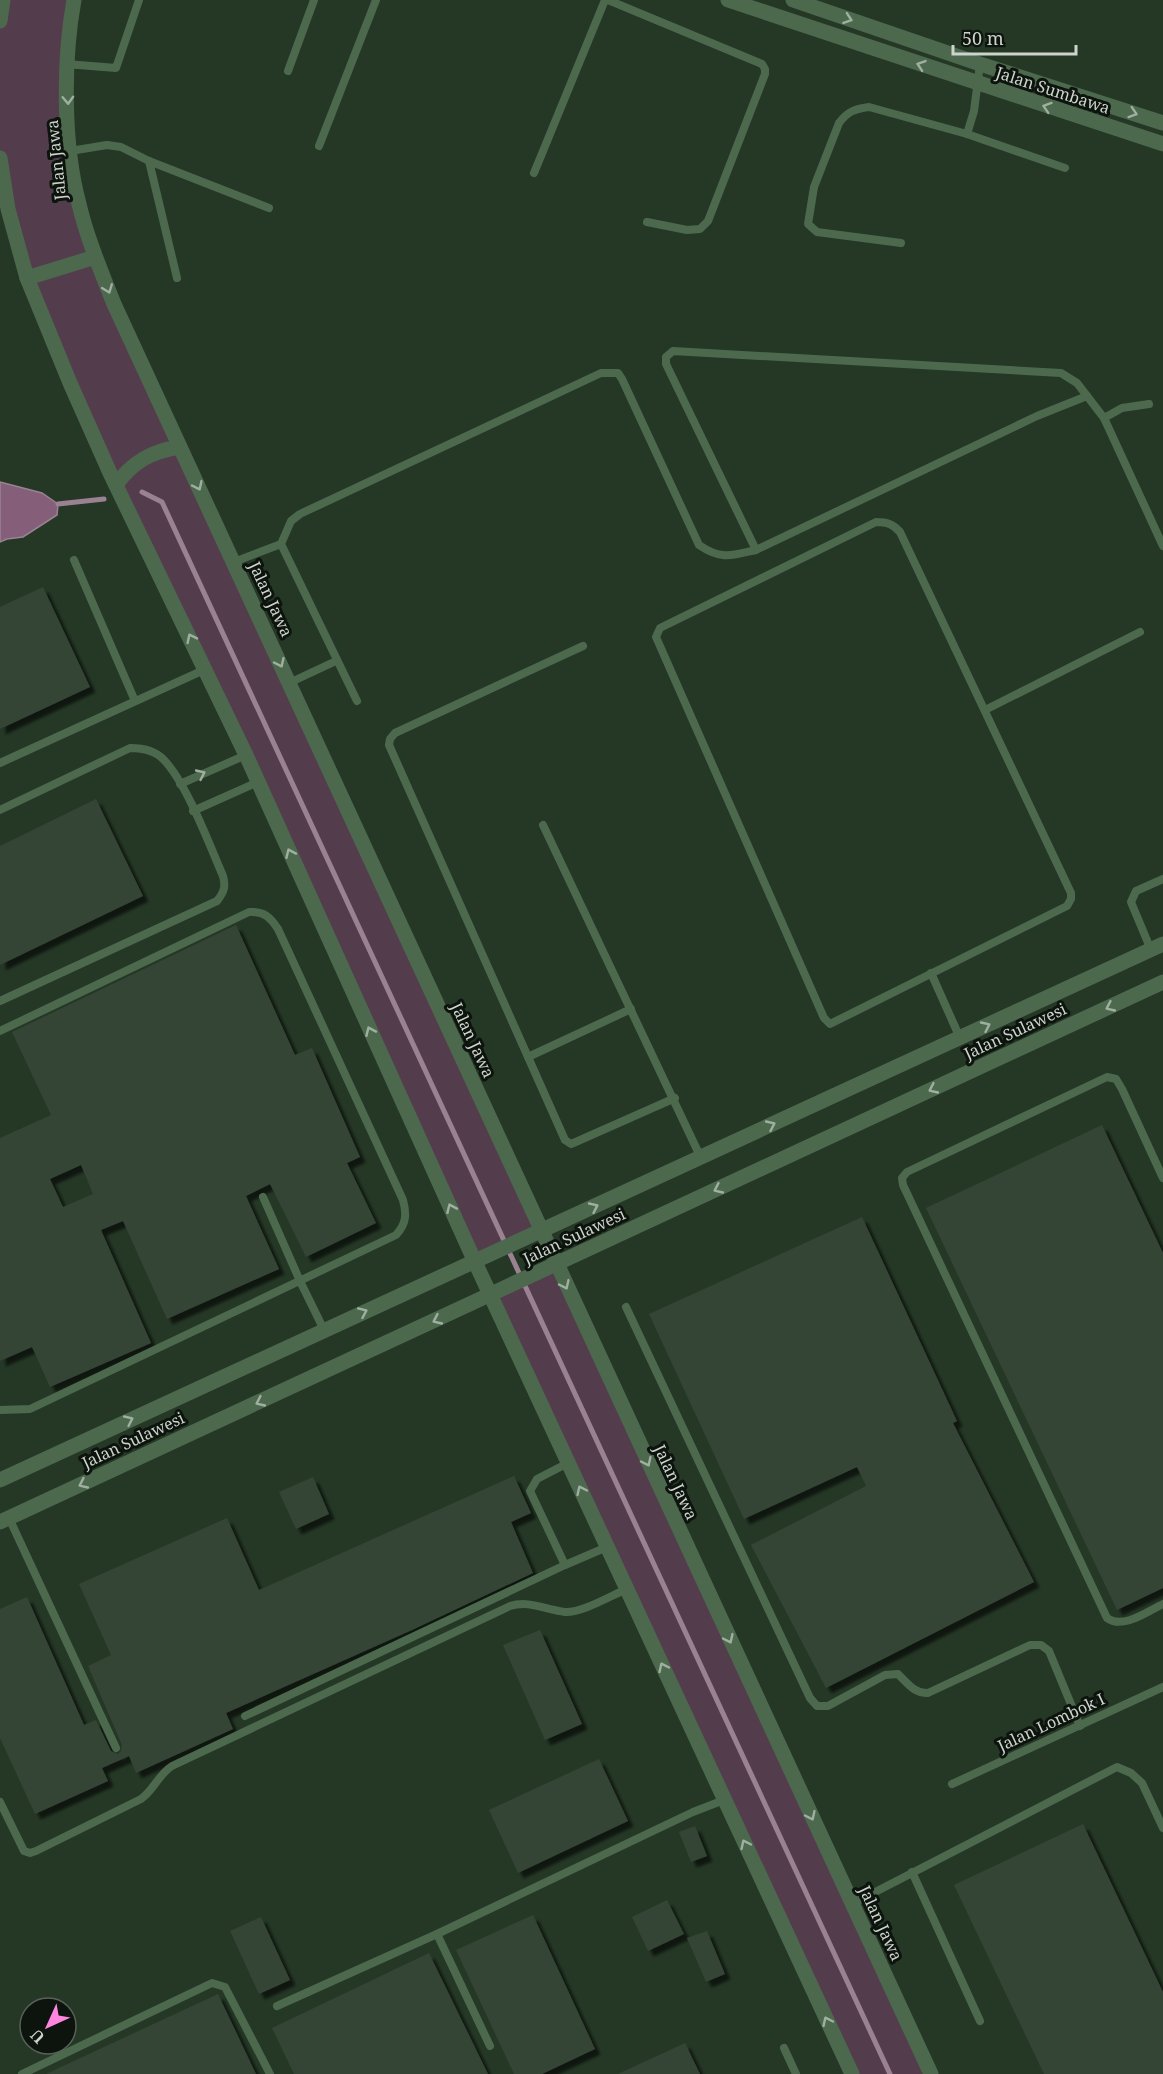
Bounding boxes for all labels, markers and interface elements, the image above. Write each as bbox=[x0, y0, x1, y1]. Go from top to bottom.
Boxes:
one-way arrow bbox=[842, 11, 853, 24]
scale bar bbox=[953, 18, 1076, 56]
text: 50 m bbox=[962, 26, 1004, 50]
one-way arrow bbox=[916, 60, 927, 73]
street label: Jalan Sumbawa bbox=[992, 61, 1113, 119]
one-way arrow bbox=[61, 96, 74, 105]
one-way arrow bbox=[1042, 101, 1053, 114]
one-way arrow bbox=[1127, 106, 1138, 119]
street label: Jalan Jawa bbox=[41, 119, 71, 202]
one-way arrow bbox=[101, 283, 113, 294]
one-way arrow bbox=[191, 479, 203, 490]
street label: Jalan Jawa bbox=[244, 557, 298, 640]
one-way arrow bbox=[186, 633, 198, 644]
one-way arrow bbox=[273, 656, 285, 667]
one-way arrow bbox=[195, 770, 206, 782]
one-way arrow bbox=[285, 848, 297, 859]
street label: Jalan Jawa bbox=[446, 998, 500, 1081]
street label: Jalan Sulawesi bbox=[959, 998, 1070, 1065]
one-way arrow bbox=[1105, 1000, 1116, 1012]
one-way arrow bbox=[980, 1021, 991, 1033]
one-way arrow bbox=[366, 1026, 378, 1037]
one-way arrow bbox=[929, 1082, 940, 1094]
one-way arrow bbox=[765, 1121, 776, 1133]
one-way arrow bbox=[714, 1182, 725, 1194]
one-way arrow bbox=[588, 1202, 599, 1214]
street label: Jalan Sulawesi bbox=[518, 1203, 629, 1270]
one-way arrow bbox=[446, 1204, 458, 1215]
one-way arrow bbox=[558, 1278, 570, 1289]
one-way arrow bbox=[357, 1308, 368, 1320]
one-way arrow bbox=[432, 1312, 443, 1324]
one-way arrow bbox=[255, 1394, 266, 1406]
street label: Jalan Sulawesi bbox=[77, 1407, 188, 1474]
one-way arrow bbox=[123, 1416, 134, 1428]
street label: Jalan Jawa bbox=[649, 1440, 703, 1523]
one-way arrow bbox=[640, 1455, 652, 1466]
one-way arrow bbox=[78, 1476, 89, 1488]
one-way arrow bbox=[576, 1486, 588, 1497]
one-way arrow bbox=[722, 1632, 734, 1643]
one-way arrow bbox=[658, 1663, 670, 1674]
street label: Jalan Lombok I bbox=[993, 1687, 1108, 1757]
one-way arrow bbox=[804, 1809, 816, 1820]
one-way arrow bbox=[740, 1840, 752, 1851]
street label: Jalan Jawa bbox=[854, 1881, 908, 1964]
north arrow bbox=[18, 1996, 78, 2056]
one-way arrow bbox=[823, 2016, 835, 2027]
text: U bbox=[25, 2025, 49, 2049]

